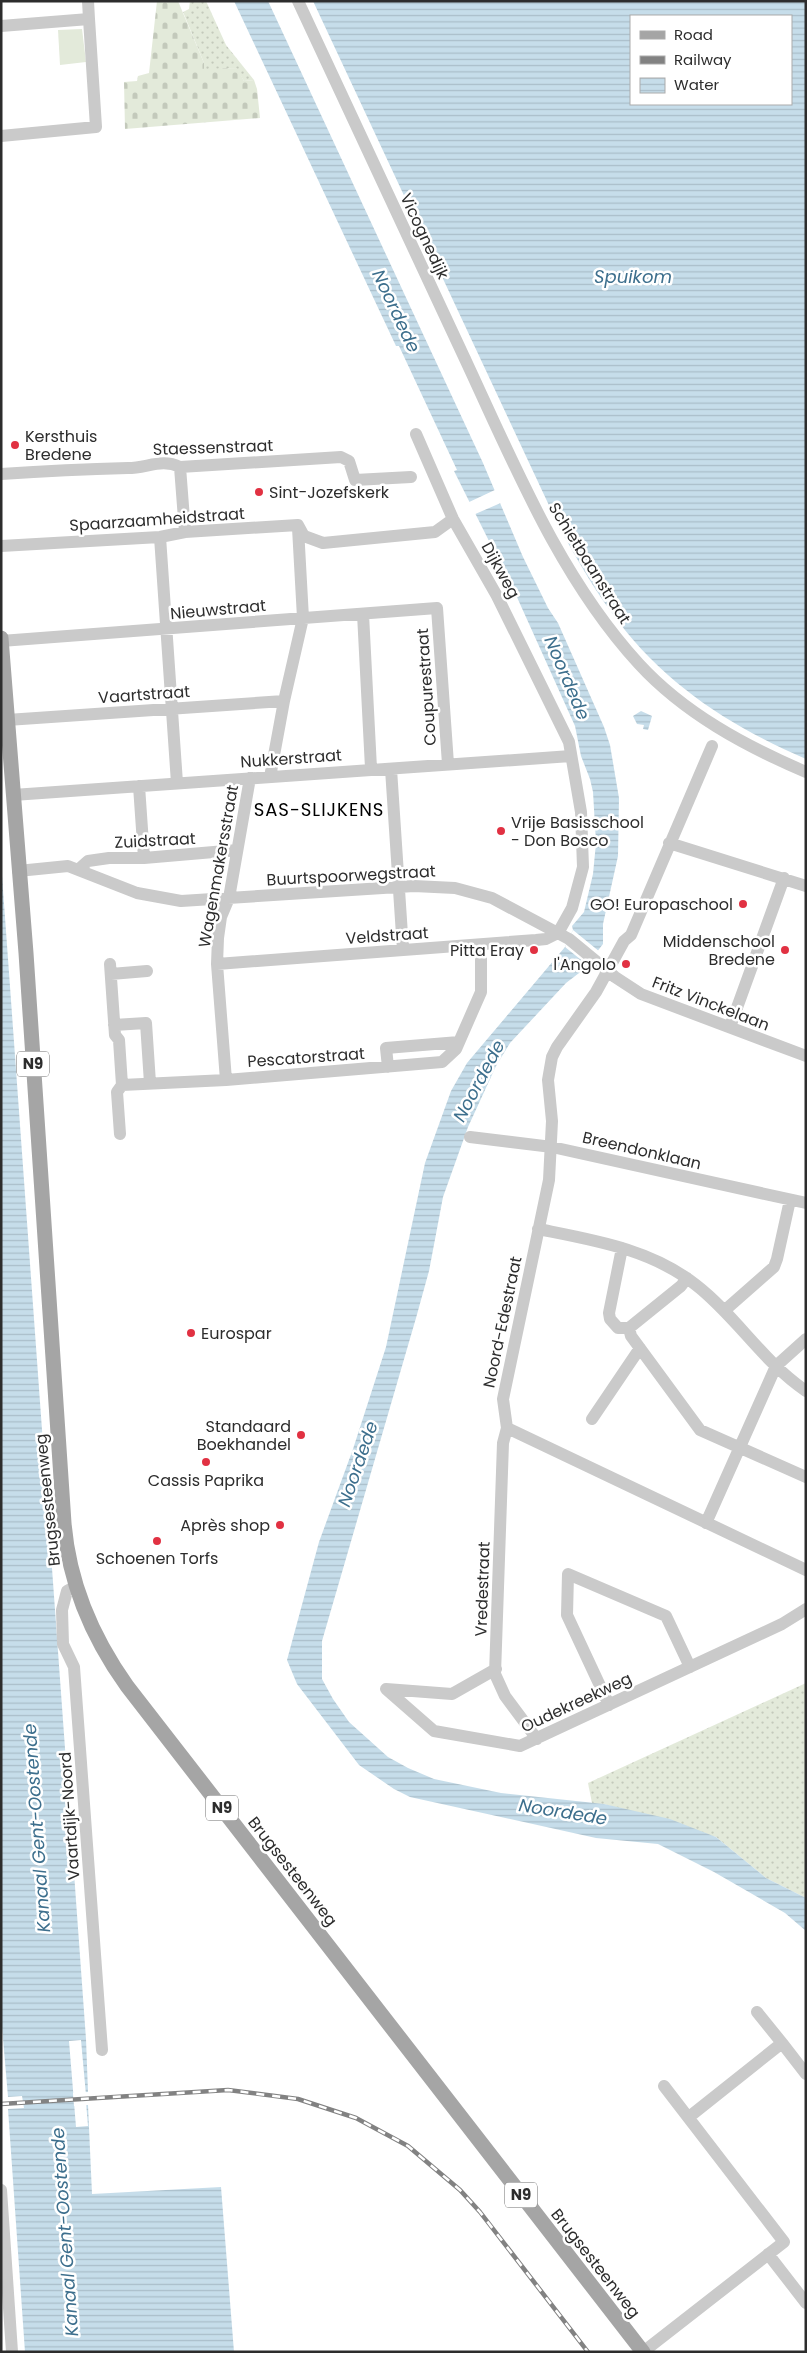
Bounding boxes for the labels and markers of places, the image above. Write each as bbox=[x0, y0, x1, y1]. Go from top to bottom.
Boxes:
place label: Kersthuis Bredene bbox=[25, 425, 97, 466]
marker: Kersthuis Bredene bbox=[9, 439, 21, 451]
place label: Sint-Jozefskerk bbox=[269, 481, 390, 504]
marker: Sint-Jozefskerk bbox=[253, 486, 265, 498]
place label: Vrije Basisschool - Don Bosco bbox=[511, 811, 644, 852]
marker: Vrije Basisschool - Don Bosco bbox=[495, 825, 507, 837]
place label: GO! Europaschool bbox=[590, 893, 733, 916]
marker: GO! Europaschool bbox=[737, 898, 749, 910]
place label: Middenschool Bredene bbox=[663, 930, 775, 971]
place label: Pitta Eray bbox=[450, 939, 524, 962]
marker: Pitta Eray bbox=[528, 944, 540, 956]
marker: Middenschool Bredene bbox=[779, 944, 791, 956]
place label: l'Angolo bbox=[553, 953, 616, 976]
marker: l'Angolo bbox=[620, 958, 632, 970]
place label: Eurospar bbox=[201, 1322, 272, 1345]
marker: Eurospar bbox=[185, 1327, 197, 1339]
place label: Standaard Boekhandel bbox=[197, 1415, 291, 1456]
marker: Standaard Boekhandel bbox=[295, 1429, 307, 1441]
marker: Cassis Paprika bbox=[200, 1456, 212, 1468]
place label: Cassis Paprika bbox=[148, 1469, 264, 1492]
place label: Après shop bbox=[180, 1514, 270, 1537]
marker: Après shop bbox=[274, 1519, 286, 1531]
marker: Schoenen Torfs bbox=[151, 1535, 163, 1547]
place label: Schoenen Torfs bbox=[96, 1547, 218, 1570]

